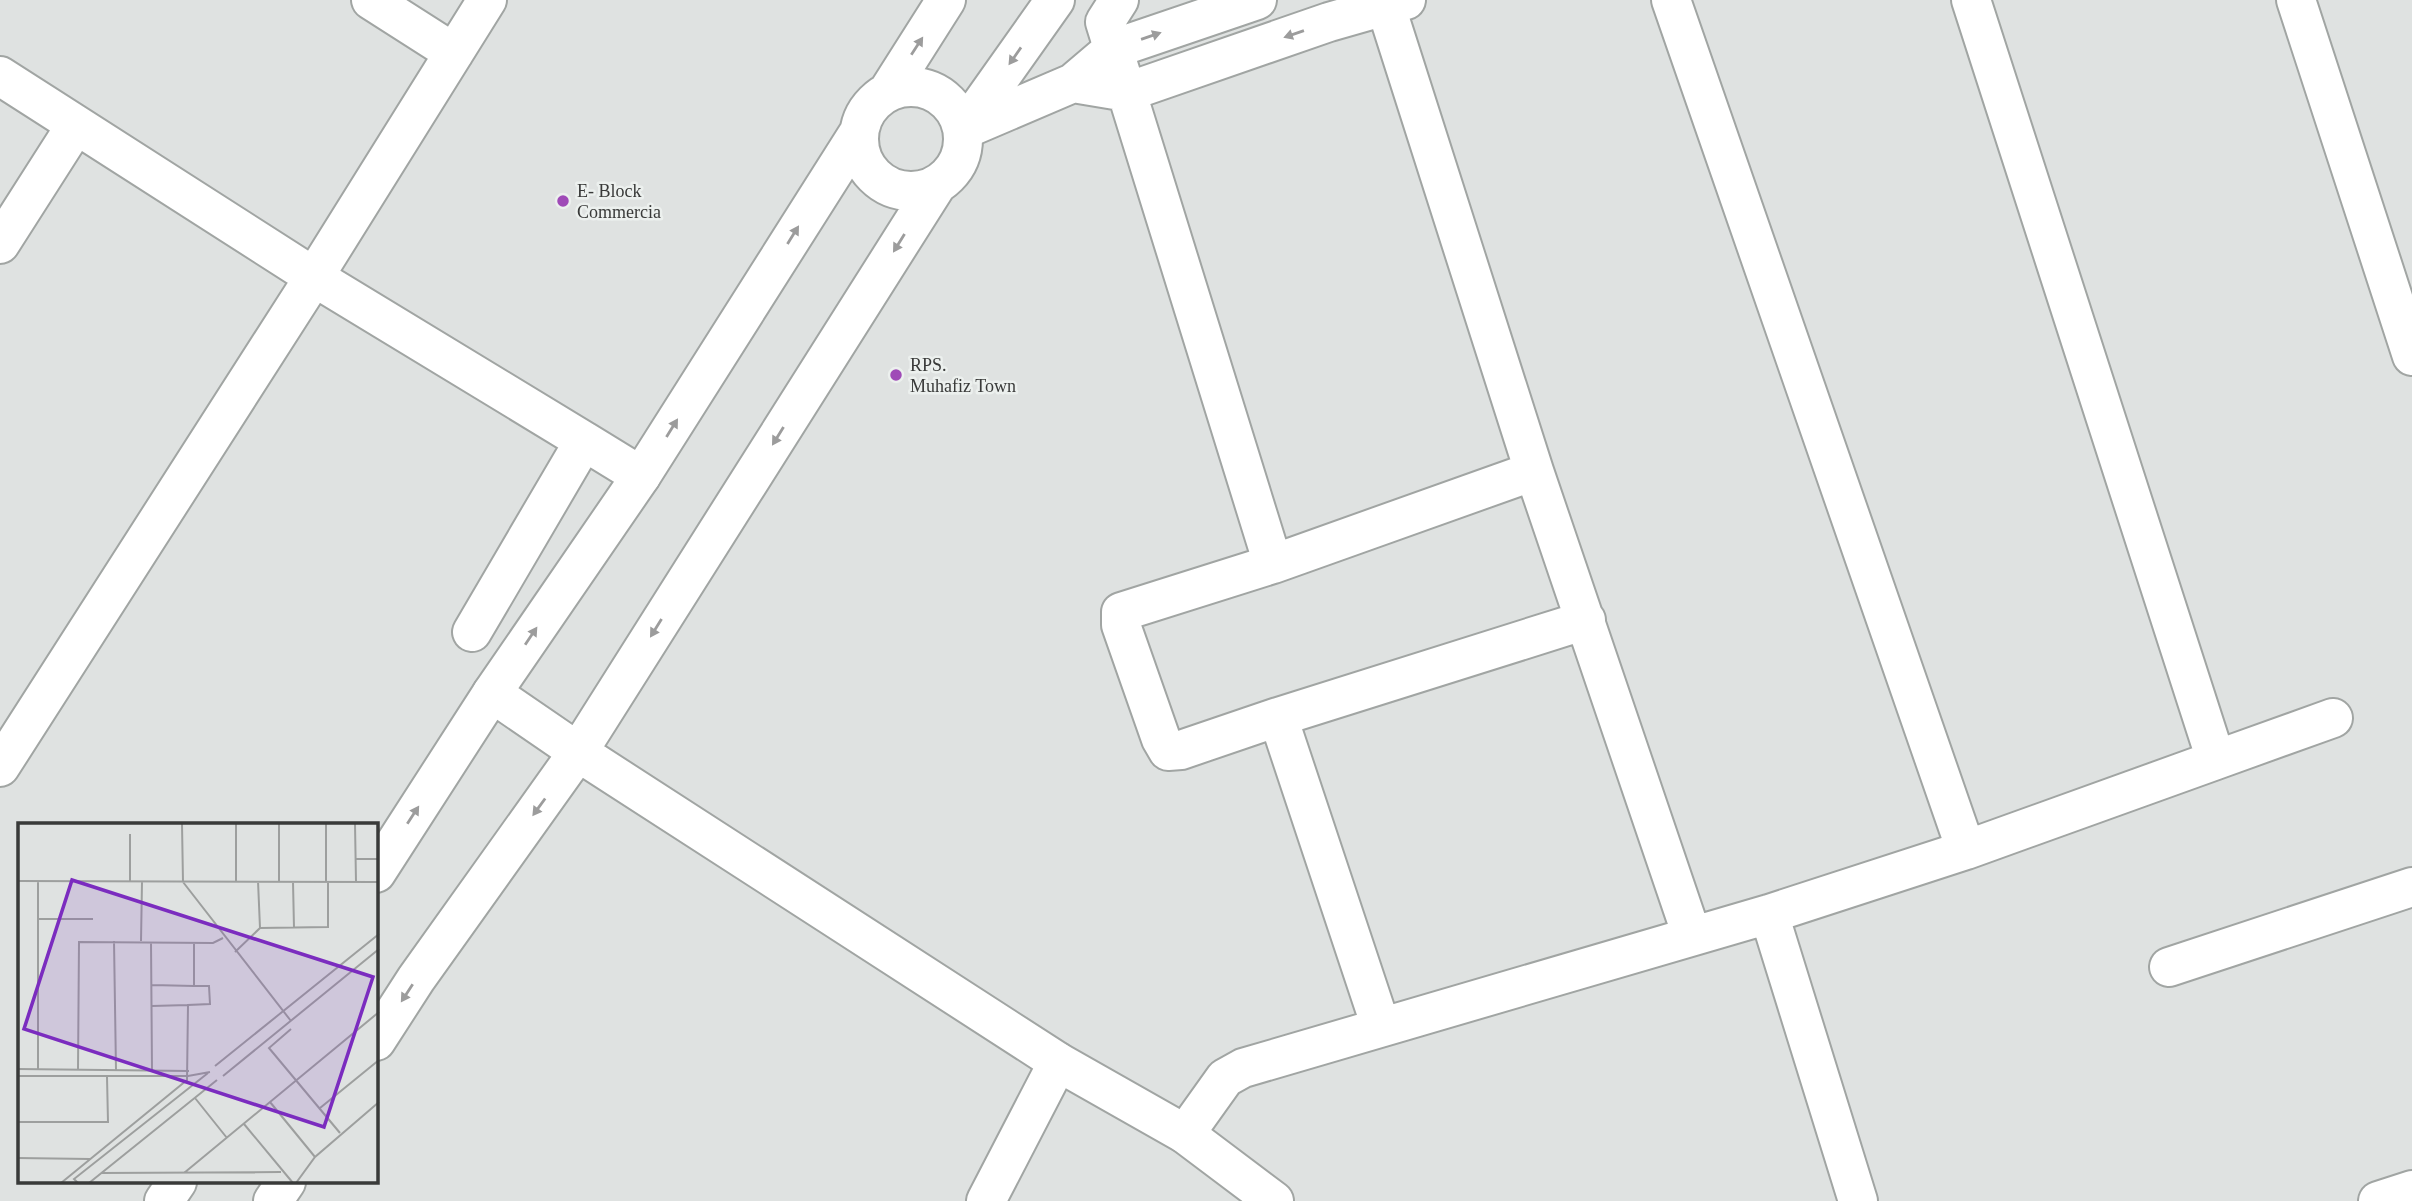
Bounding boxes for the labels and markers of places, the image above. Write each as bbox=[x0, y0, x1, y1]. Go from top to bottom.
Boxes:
place label: E- Block Commercia bbox=[577, 181, 661, 222]
marker: E- Block Commercia bbox=[555, 193, 571, 209]
place label: RPS. Muhafiz Town bbox=[910, 355, 1016, 396]
marker: RPS. Muhafiz Town bbox=[888, 367, 904, 383]

